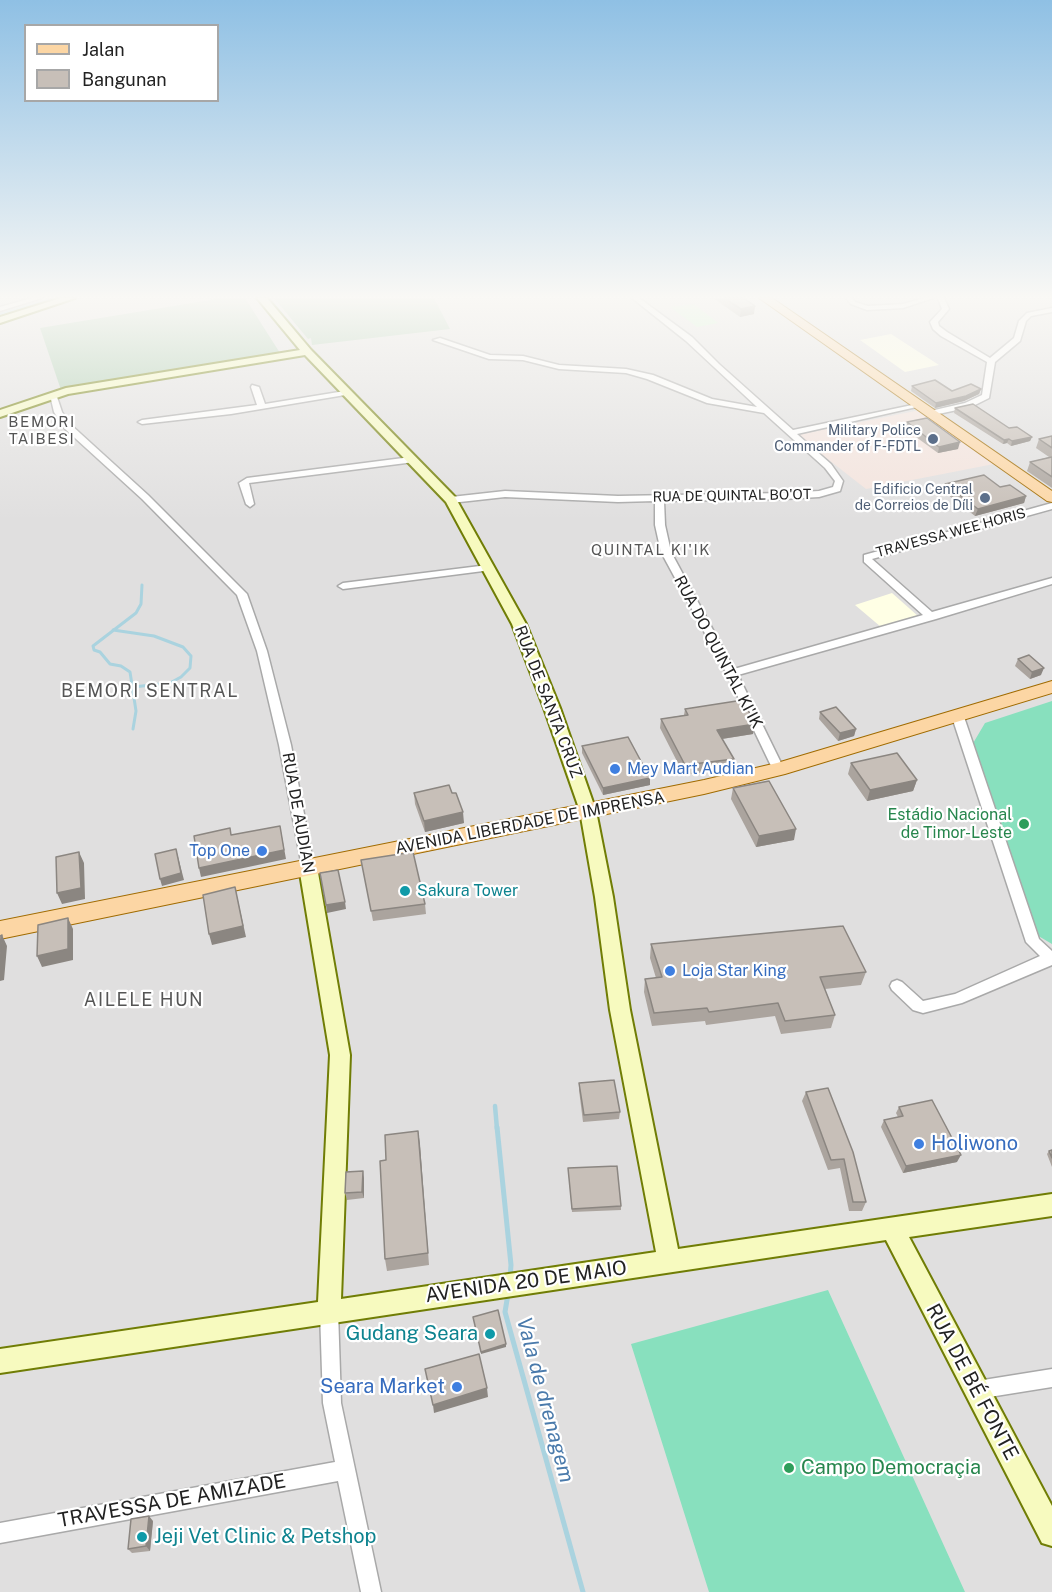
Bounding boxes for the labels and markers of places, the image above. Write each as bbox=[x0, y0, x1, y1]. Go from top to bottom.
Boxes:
place label: Military Police Commander of F-FDTL bbox=[774, 423, 921, 455]
marker: Military Police Commander of F-FDTL bbox=[926, 432, 940, 446]
place label: Edificio Central de Correios de Díli bbox=[855, 482, 973, 514]
marker: Edificio Central de Correios de Díli bbox=[978, 491, 992, 505]
place label: Mey Mart Audian bbox=[627, 759, 754, 779]
marker: Mey Mart Audian bbox=[608, 762, 622, 776]
place label: Estádio Nacional de Timor-Leste bbox=[887, 805, 1012, 843]
marker: Estádio Nacional de Timor-Leste bbox=[1017, 817, 1031, 831]
place label: Top One bbox=[189, 841, 250, 861]
marker: Top One bbox=[255, 844, 269, 858]
place label: Sakura Tower bbox=[417, 881, 518, 901]
marker: Sakura Tower bbox=[398, 884, 412, 898]
place label: Loja Star King bbox=[682, 961, 787, 981]
marker: Loja Star King bbox=[663, 964, 677, 978]
place label: Holiwono bbox=[931, 1132, 1018, 1156]
marker: Holiwono bbox=[912, 1137, 926, 1151]
place label: Gudang Seara bbox=[346, 1322, 478, 1346]
marker: Gudang Seara bbox=[483, 1327, 497, 1341]
place label: Seara Market bbox=[320, 1375, 445, 1399]
marker: Seara Market bbox=[450, 1380, 464, 1394]
place label: Campo Democraçia bbox=[801, 1456, 981, 1480]
marker: Campo Democraçia bbox=[782, 1461, 796, 1475]
place label: Jeji Vet Clinic & Petshop bbox=[154, 1525, 376, 1549]
marker: Jeji Vet Clinic & Petshop bbox=[135, 1530, 149, 1544]

